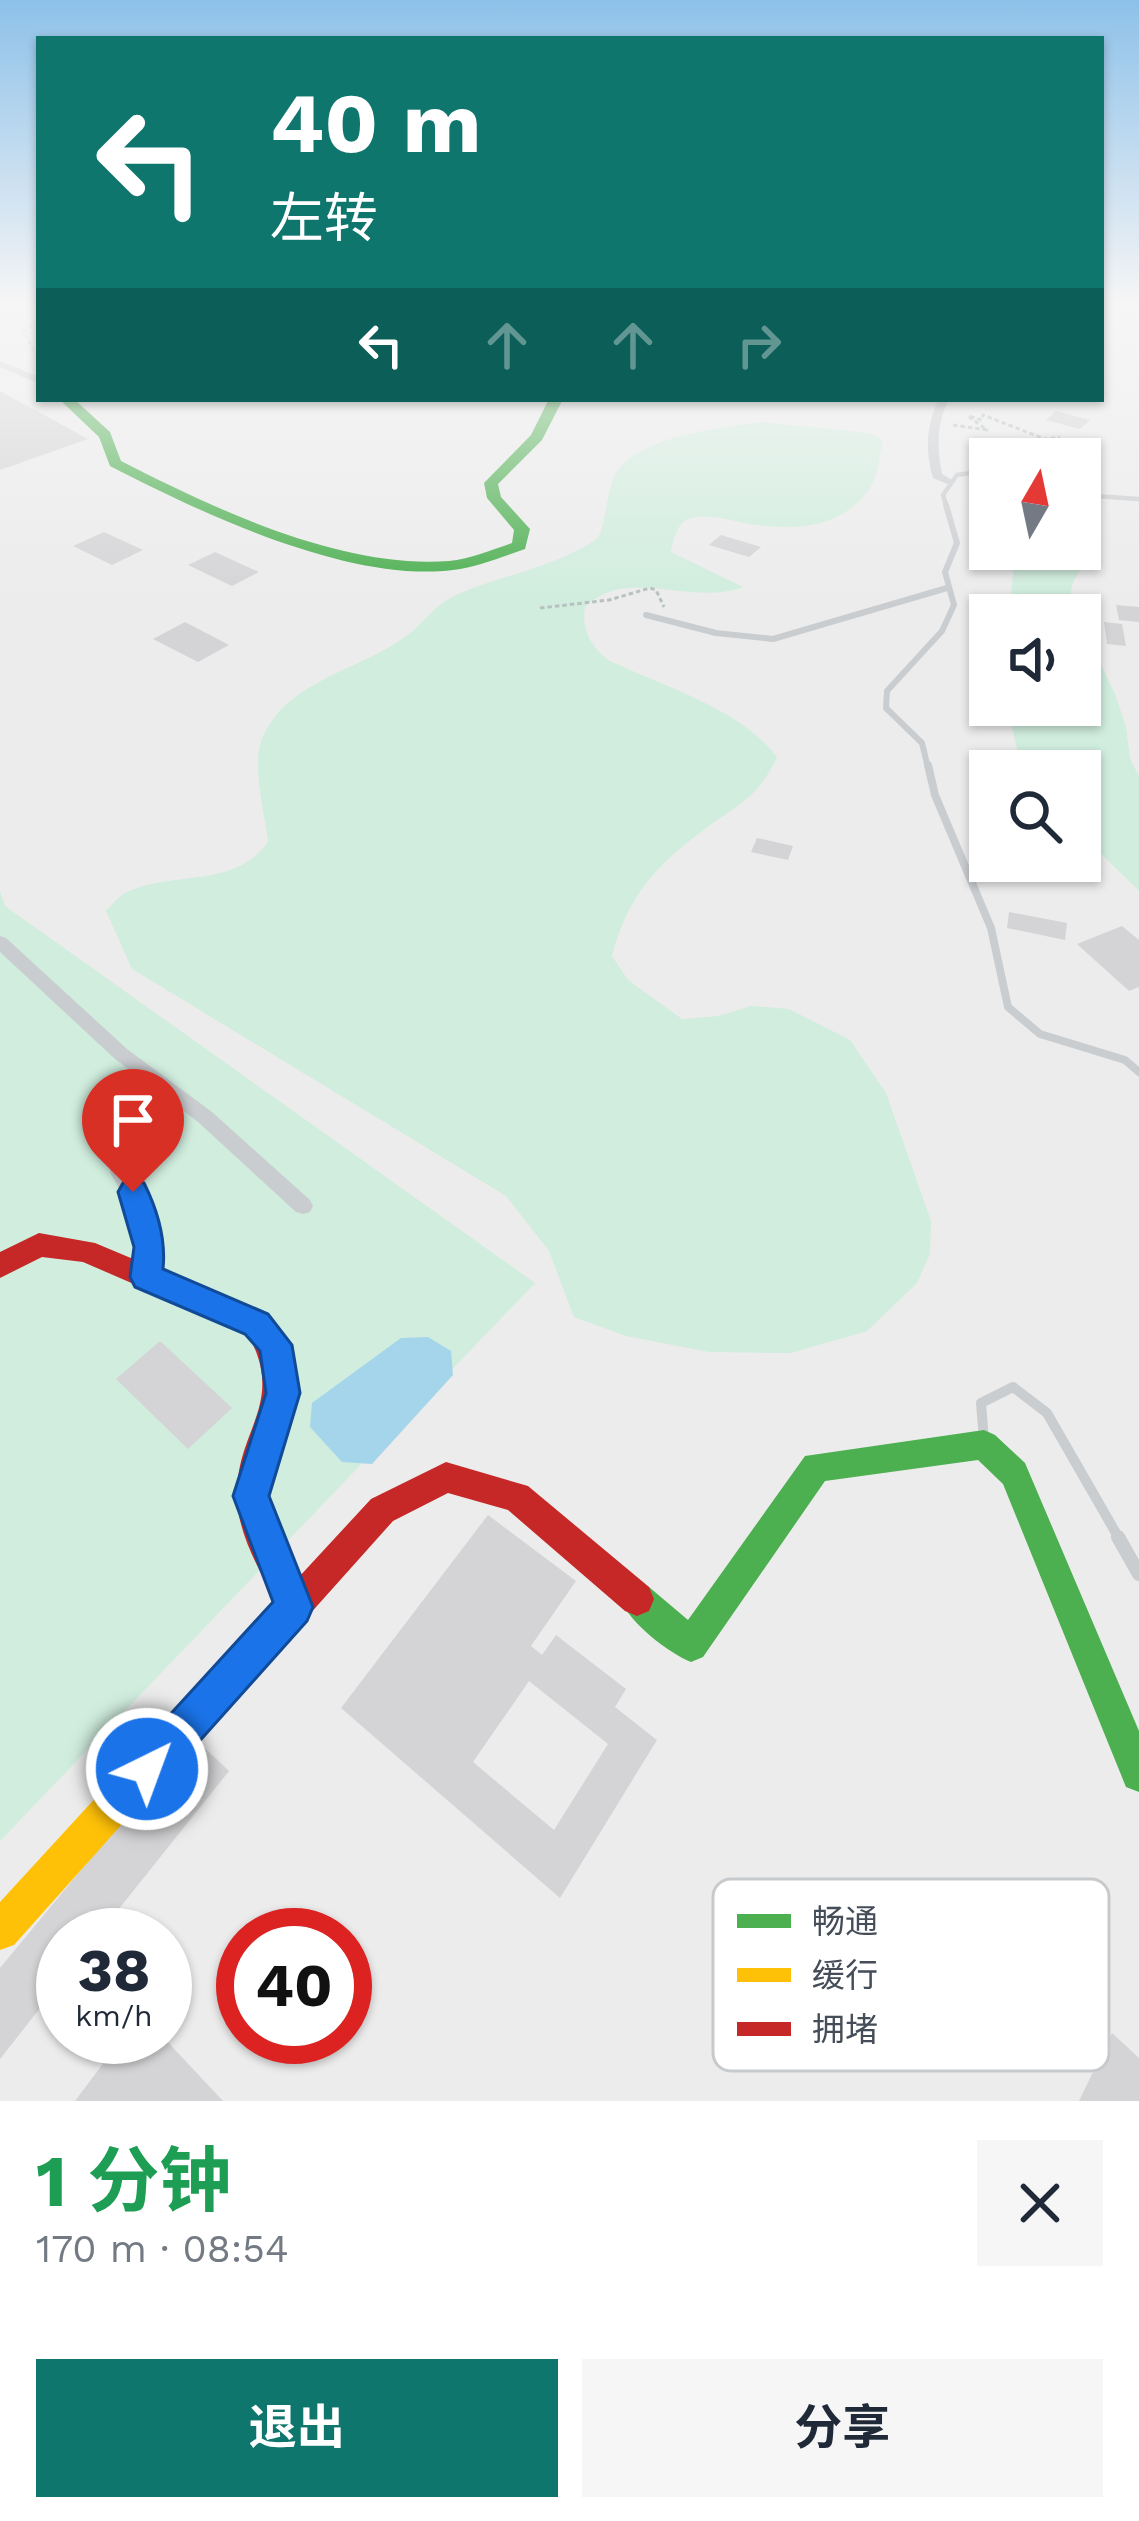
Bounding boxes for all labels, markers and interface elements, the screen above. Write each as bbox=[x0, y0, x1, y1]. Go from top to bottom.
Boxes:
text: 40 m bbox=[270, 74, 481, 172]
icon: left bbox=[72, 84, 228, 240]
text: 左转 bbox=[270, 187, 378, 250]
icon: left bbox=[348, 312, 414, 378]
icon: ahead bbox=[474, 312, 540, 378]
icon: ahead bbox=[600, 312, 666, 378]
icon: right bbox=[726, 312, 792, 378]
north arrow bbox=[969, 438, 1101, 570]
map controls bbox=[969, 438, 1101, 882]
button: sound bbox=[969, 594, 1101, 726]
button: search bbox=[969, 750, 1101, 882]
pin bbox=[82, 1069, 184, 1192]
icon: arrive bbox=[100, 1087, 166, 1153]
position arrow bbox=[84, 1706, 210, 1832]
legend bbox=[713, 1879, 1109, 2071]
text: 畅通 bbox=[812, 1902, 878, 1941]
speed limit sign: 40 bbox=[216, 1908, 372, 2064]
text: 38 bbox=[77, 1935, 151, 2006]
text: 缓行 bbox=[812, 1956, 878, 1995]
text: km/h bbox=[75, 1998, 153, 2033]
text: 拥堵 bbox=[812, 2010, 878, 2049]
text: 1 分钟 bbox=[36, 2139, 232, 2223]
button: close bbox=[977, 2140, 1103, 2266]
text: 170 m · 08:54 bbox=[36, 2226, 289, 2271]
button: 退出 bbox=[36, 2359, 558, 2497]
button: 分享 bbox=[582, 2359, 1103, 2497]

